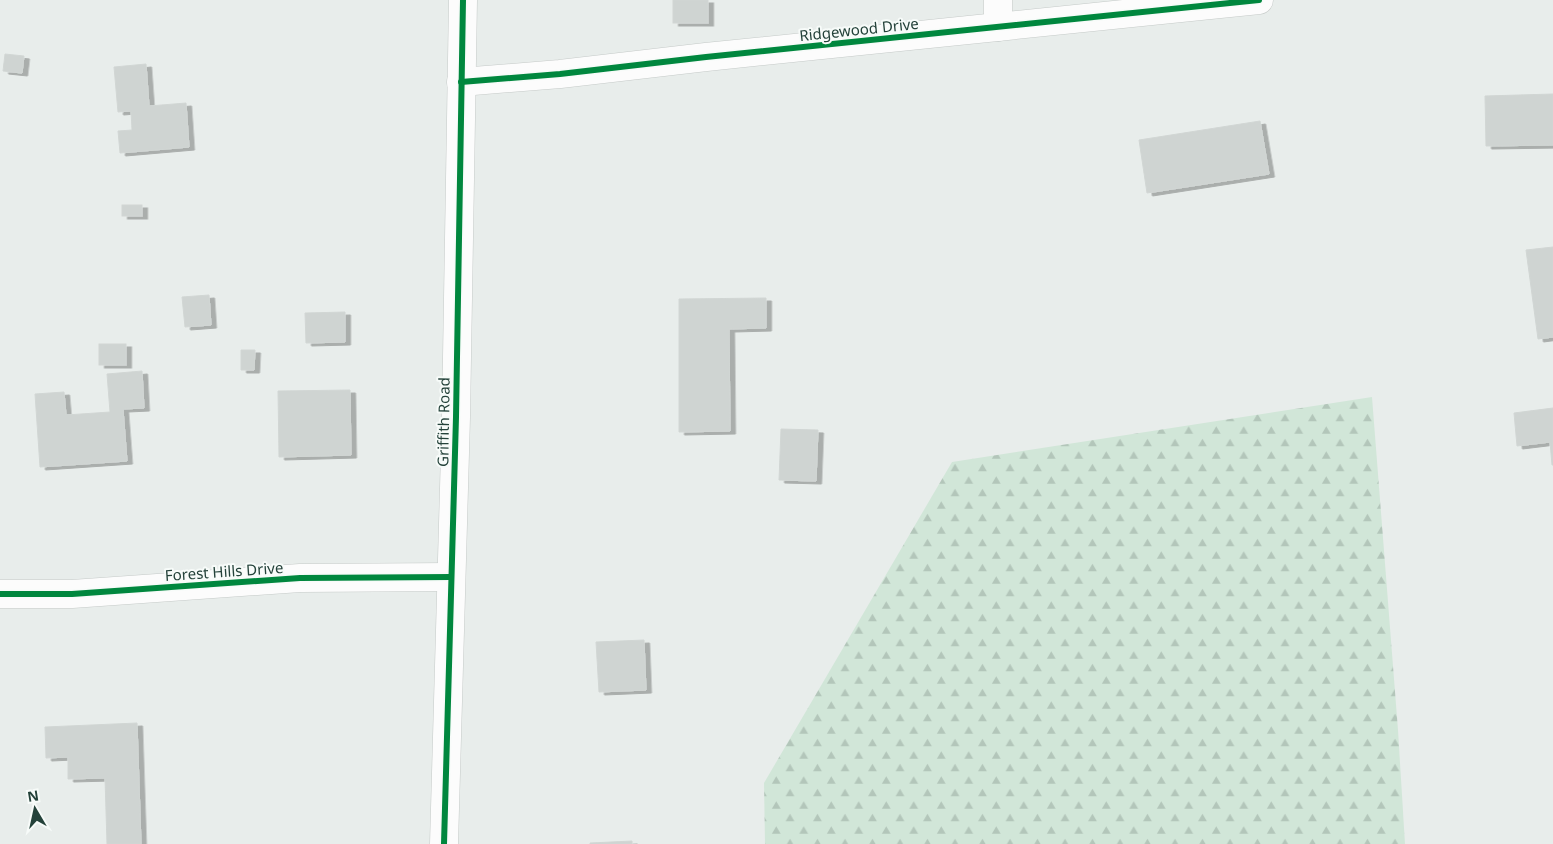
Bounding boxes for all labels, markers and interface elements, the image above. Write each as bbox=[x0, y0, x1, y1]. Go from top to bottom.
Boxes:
street label: Ridgewood Drive bbox=[798, 13, 920, 45]
street label: Griffith Road bbox=[432, 377, 454, 467]
street label: Forest Hills Drive bbox=[164, 557, 284, 585]
north arrow bbox=[10, 784, 60, 834]
text: N bbox=[26, 785, 40, 806]

